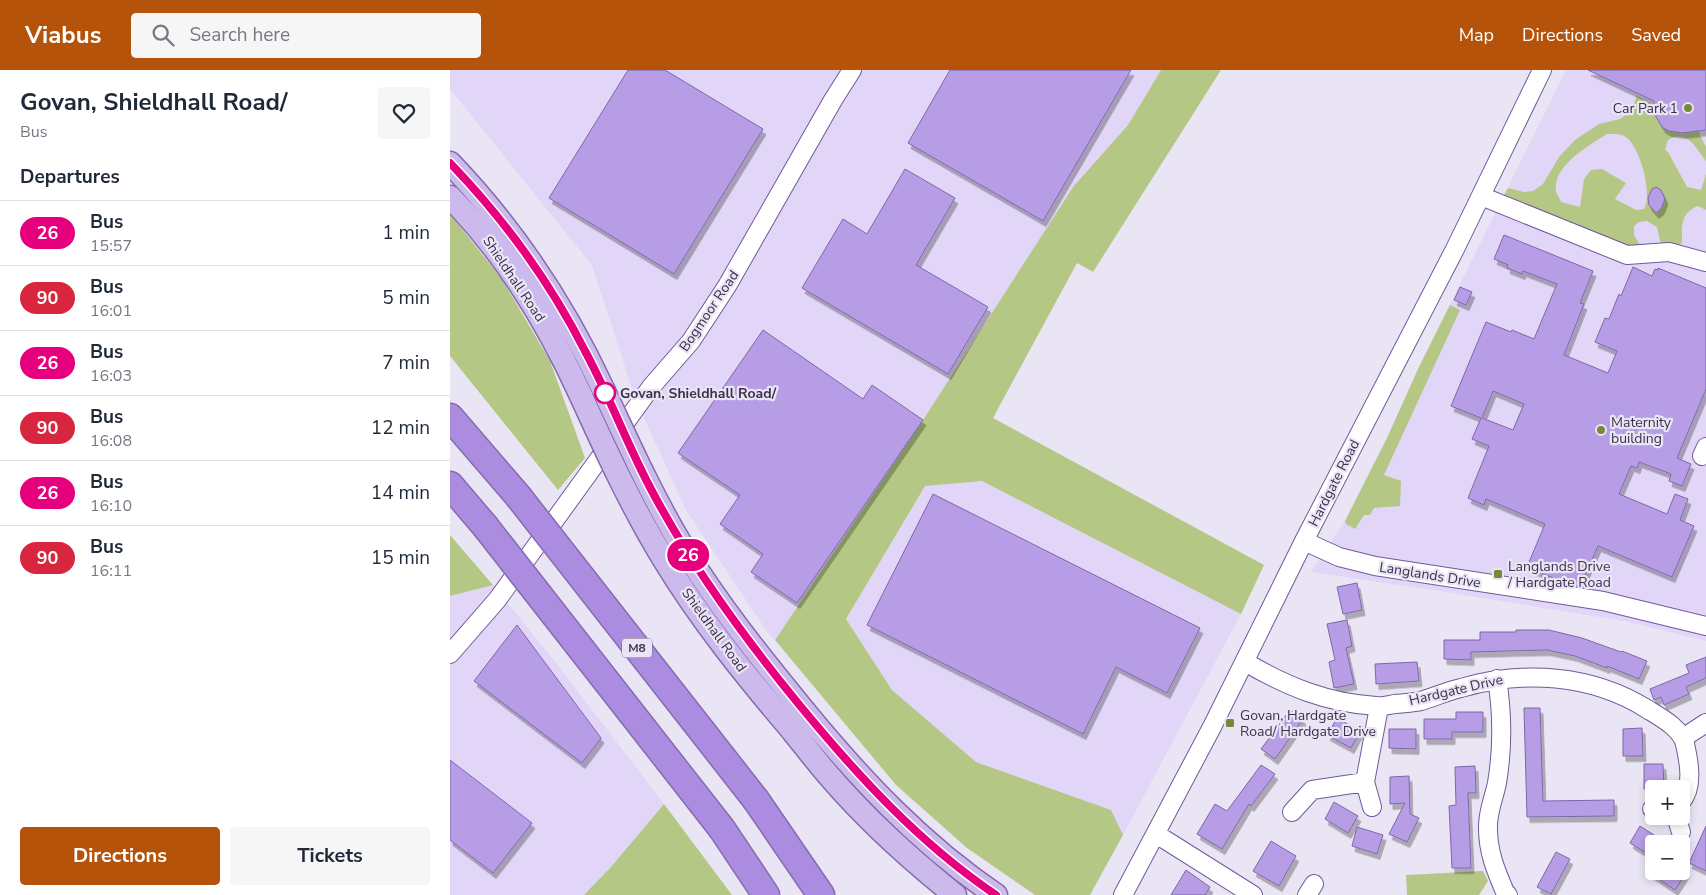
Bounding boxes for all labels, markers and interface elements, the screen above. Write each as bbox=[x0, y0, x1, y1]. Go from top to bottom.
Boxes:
search box bbox=[131, 13, 481, 58]
text: Viabus bbox=[25, 19, 101, 51]
icon: search bbox=[149, 21, 177, 49]
text: Search here bbox=[189, 22, 290, 48]
text: Map bbox=[1459, 23, 1494, 47]
text: Directions bbox=[1522, 23, 1603, 47]
text: Saved bbox=[1631, 23, 1681, 47]
text: Govan, Shieldhall Road/ bbox=[20, 86, 287, 118]
button: heart bbox=[378, 87, 430, 139]
place label: Car Park 1 bbox=[1613, 99, 1678, 118]
marker: Car Park 1 bbox=[1682, 102, 1694, 114]
text: Bus bbox=[20, 121, 48, 143]
text: Departures bbox=[20, 164, 120, 190]
text: Bus bbox=[90, 209, 123, 235]
text: 1 min bbox=[382, 220, 430, 246]
text: 26 bbox=[37, 221, 58, 245]
street label: Shieldhall Road bbox=[478, 233, 550, 325]
text: 15:57 bbox=[90, 235, 132, 257]
street label: Bogmoor Road bbox=[675, 267, 743, 355]
text: Bus bbox=[90, 274, 123, 300]
text: 5 min bbox=[382, 285, 430, 311]
text: 90 bbox=[37, 286, 58, 310]
text: 16:01 bbox=[90, 300, 132, 322]
text: Bus bbox=[90, 339, 123, 365]
text: 7 min bbox=[382, 350, 430, 376]
text: 26 bbox=[37, 351, 58, 375]
text: 16:03 bbox=[90, 365, 132, 387]
marker: Govan, Shieldhall Road/ bbox=[594, 382, 616, 404]
place label: Govan, Shieldhall Road/ bbox=[620, 384, 777, 403]
text: Bus bbox=[90, 404, 123, 430]
place label: Maternity building bbox=[1611, 413, 1672, 448]
text: 12 min bbox=[371, 415, 430, 441]
text: 90 bbox=[37, 416, 58, 440]
marker: Maternity building bbox=[1595, 424, 1607, 436]
text: 16:08 bbox=[90, 430, 132, 452]
street label: Hardgate Road bbox=[1304, 436, 1364, 530]
text: Bus bbox=[90, 469, 123, 495]
text: 14 min bbox=[371, 480, 430, 506]
text: 26 bbox=[37, 481, 58, 505]
text: 16:10 bbox=[90, 495, 132, 517]
text: Bus bbox=[90, 534, 123, 560]
line badge: 26 bbox=[666, 539, 710, 571]
text: 26 bbox=[677, 543, 699, 567]
text: 15 min bbox=[371, 545, 430, 571]
text: 90 bbox=[37, 546, 58, 570]
place label: Langlands Drive / Hardgate Road bbox=[1507, 557, 1611, 592]
street label: Langlands Drive bbox=[1378, 558, 1482, 592]
text: 16:11 bbox=[90, 560, 132, 582]
marker: Langlands Drive / Hardgate Road bbox=[1492, 568, 1504, 580]
street label: Shieldhall Road bbox=[677, 584, 751, 676]
road number: M8 bbox=[622, 638, 652, 658]
street label: Hardgate Drive bbox=[1407, 670, 1505, 710]
place label: Govan, Hardgate Road/ Hardgate Drive bbox=[1240, 706, 1376, 741]
marker: Govan, Hardgate Road/ Hardgate Drive bbox=[1224, 717, 1236, 729]
map controls bbox=[1645, 780, 1690, 880]
button: + bbox=[1645, 780, 1690, 825]
button: Directions bbox=[20, 827, 220, 885]
button: Tickets bbox=[230, 827, 430, 885]
button: − bbox=[1645, 835, 1690, 880]

